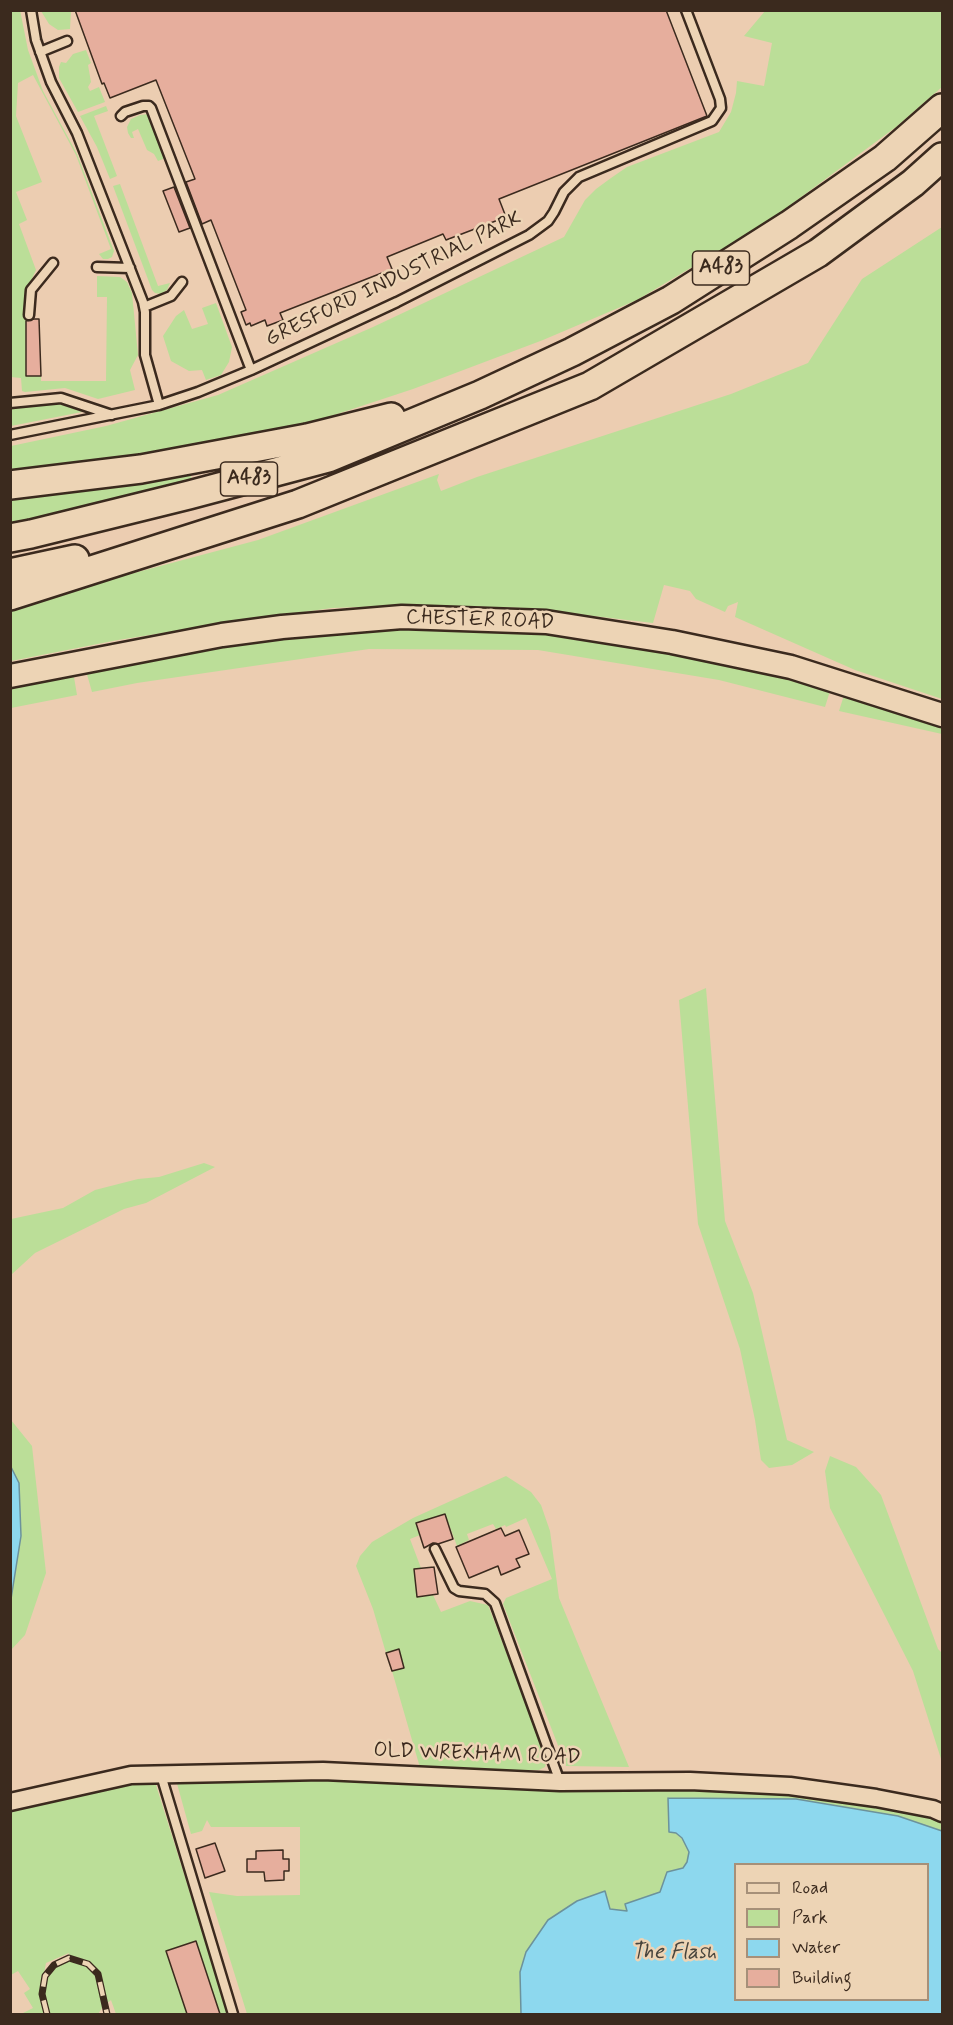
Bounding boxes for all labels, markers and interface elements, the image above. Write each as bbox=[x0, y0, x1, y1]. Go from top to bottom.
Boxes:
street label: GRESFORD INDUSTRIAL PARK bbox=[262, 207, 526, 353]
road number: A483 bbox=[692, 251, 750, 285]
road number: A483 bbox=[220, 462, 278, 496]
street label: CHESTER ROAD bbox=[405, 606, 555, 636]
street label: OLD WREXHAM ROAD bbox=[373, 1739, 581, 1771]
legend bbox=[734, 1863, 929, 2001]
text: Road bbox=[792, 1876, 828, 1900]
text: Park bbox=[792, 1906, 828, 1930]
text: Water bbox=[792, 1936, 840, 1960]
water label: The Flash bbox=[631, 1940, 717, 1966]
text: Building bbox=[792, 1966, 852, 1990]

